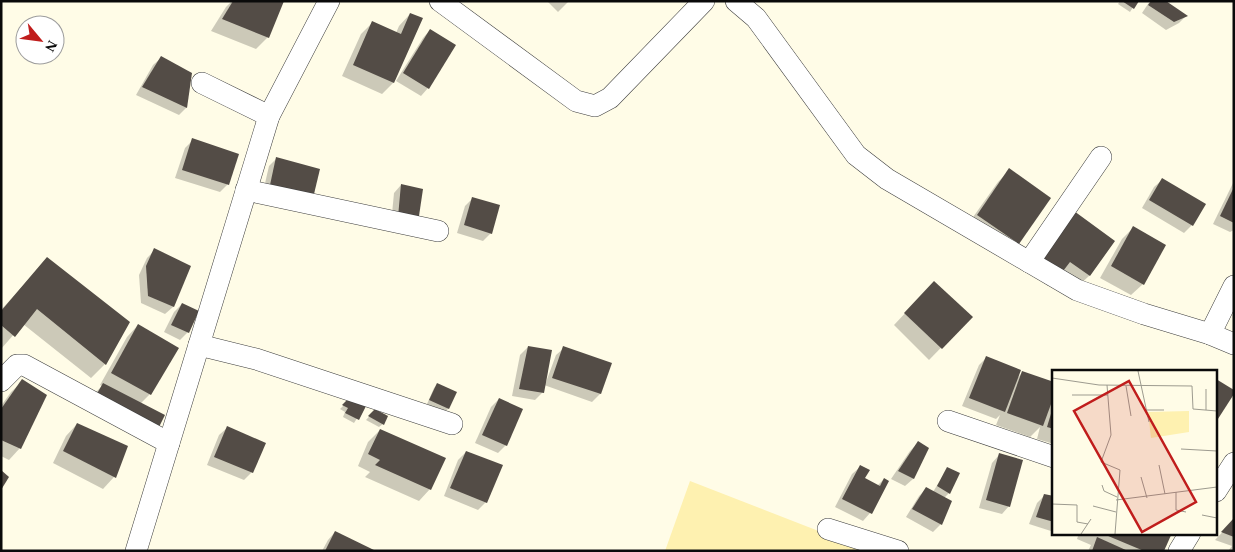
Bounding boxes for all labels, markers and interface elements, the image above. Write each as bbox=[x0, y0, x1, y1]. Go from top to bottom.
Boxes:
north arrow bbox=[15, 15, 65, 65]
text: N bbox=[42, 38, 60, 54]
inset map bbox=[1052, 370, 1218, 534]

